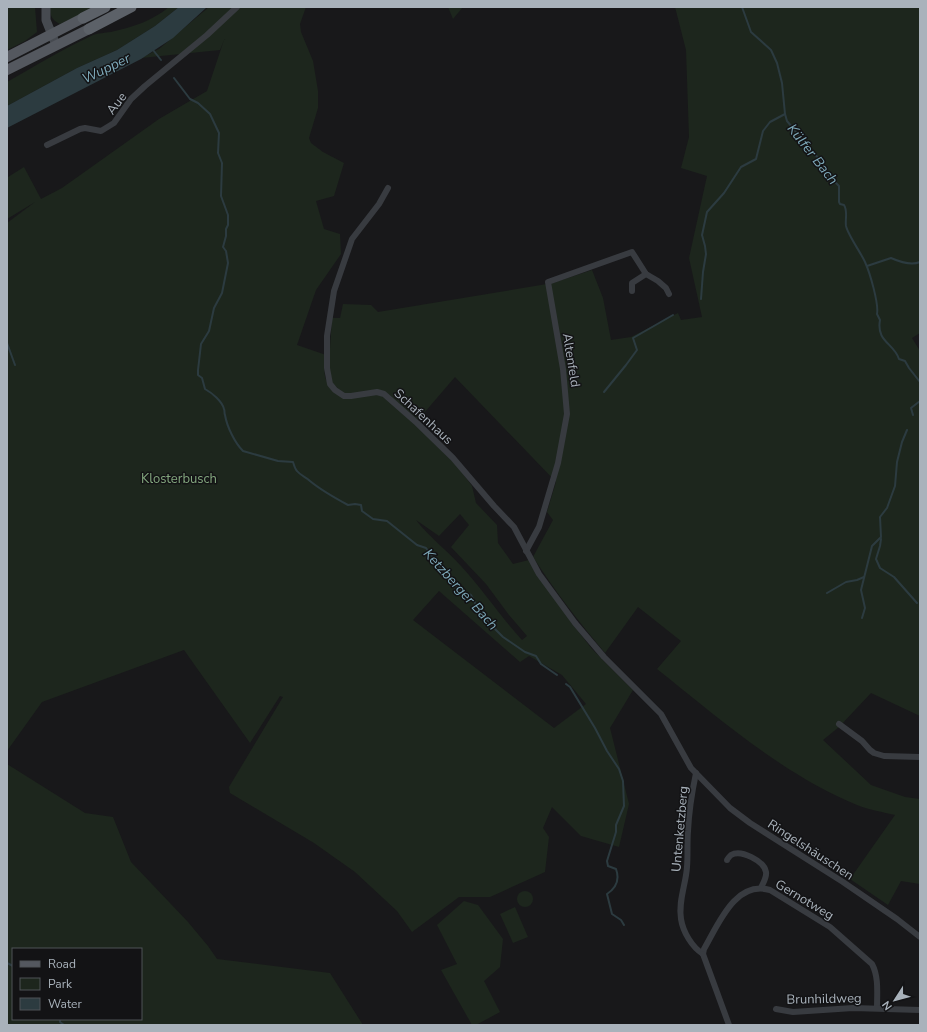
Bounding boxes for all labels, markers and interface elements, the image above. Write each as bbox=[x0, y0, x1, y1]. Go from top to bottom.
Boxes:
water label: Wupper bbox=[79, 48, 134, 88]
street label: Aue bbox=[102, 89, 131, 118]
water label: Külfer Bach bbox=[783, 120, 842, 189]
street label: Altenfeld bbox=[558, 332, 584, 388]
street label: Schafenhaus bbox=[390, 385, 457, 449]
park label: Klosterbusch bbox=[141, 470, 217, 488]
water label: Ketzberger Bach bbox=[419, 545, 502, 634]
street label: Untenketzberg bbox=[667, 785, 693, 873]
street label: Ringelshäuschen bbox=[764, 815, 857, 884]
street label: Gernotweg bbox=[772, 875, 837, 924]
legend bbox=[12, 948, 142, 1020]
text: Road bbox=[48, 956, 76, 972]
text: Park bbox=[48, 976, 73, 992]
north arrow bbox=[875, 980, 915, 1020]
street label: Brunhildweg bbox=[786, 989, 862, 1009]
text: Water bbox=[48, 996, 82, 1012]
text: N bbox=[879, 998, 896, 1013]

